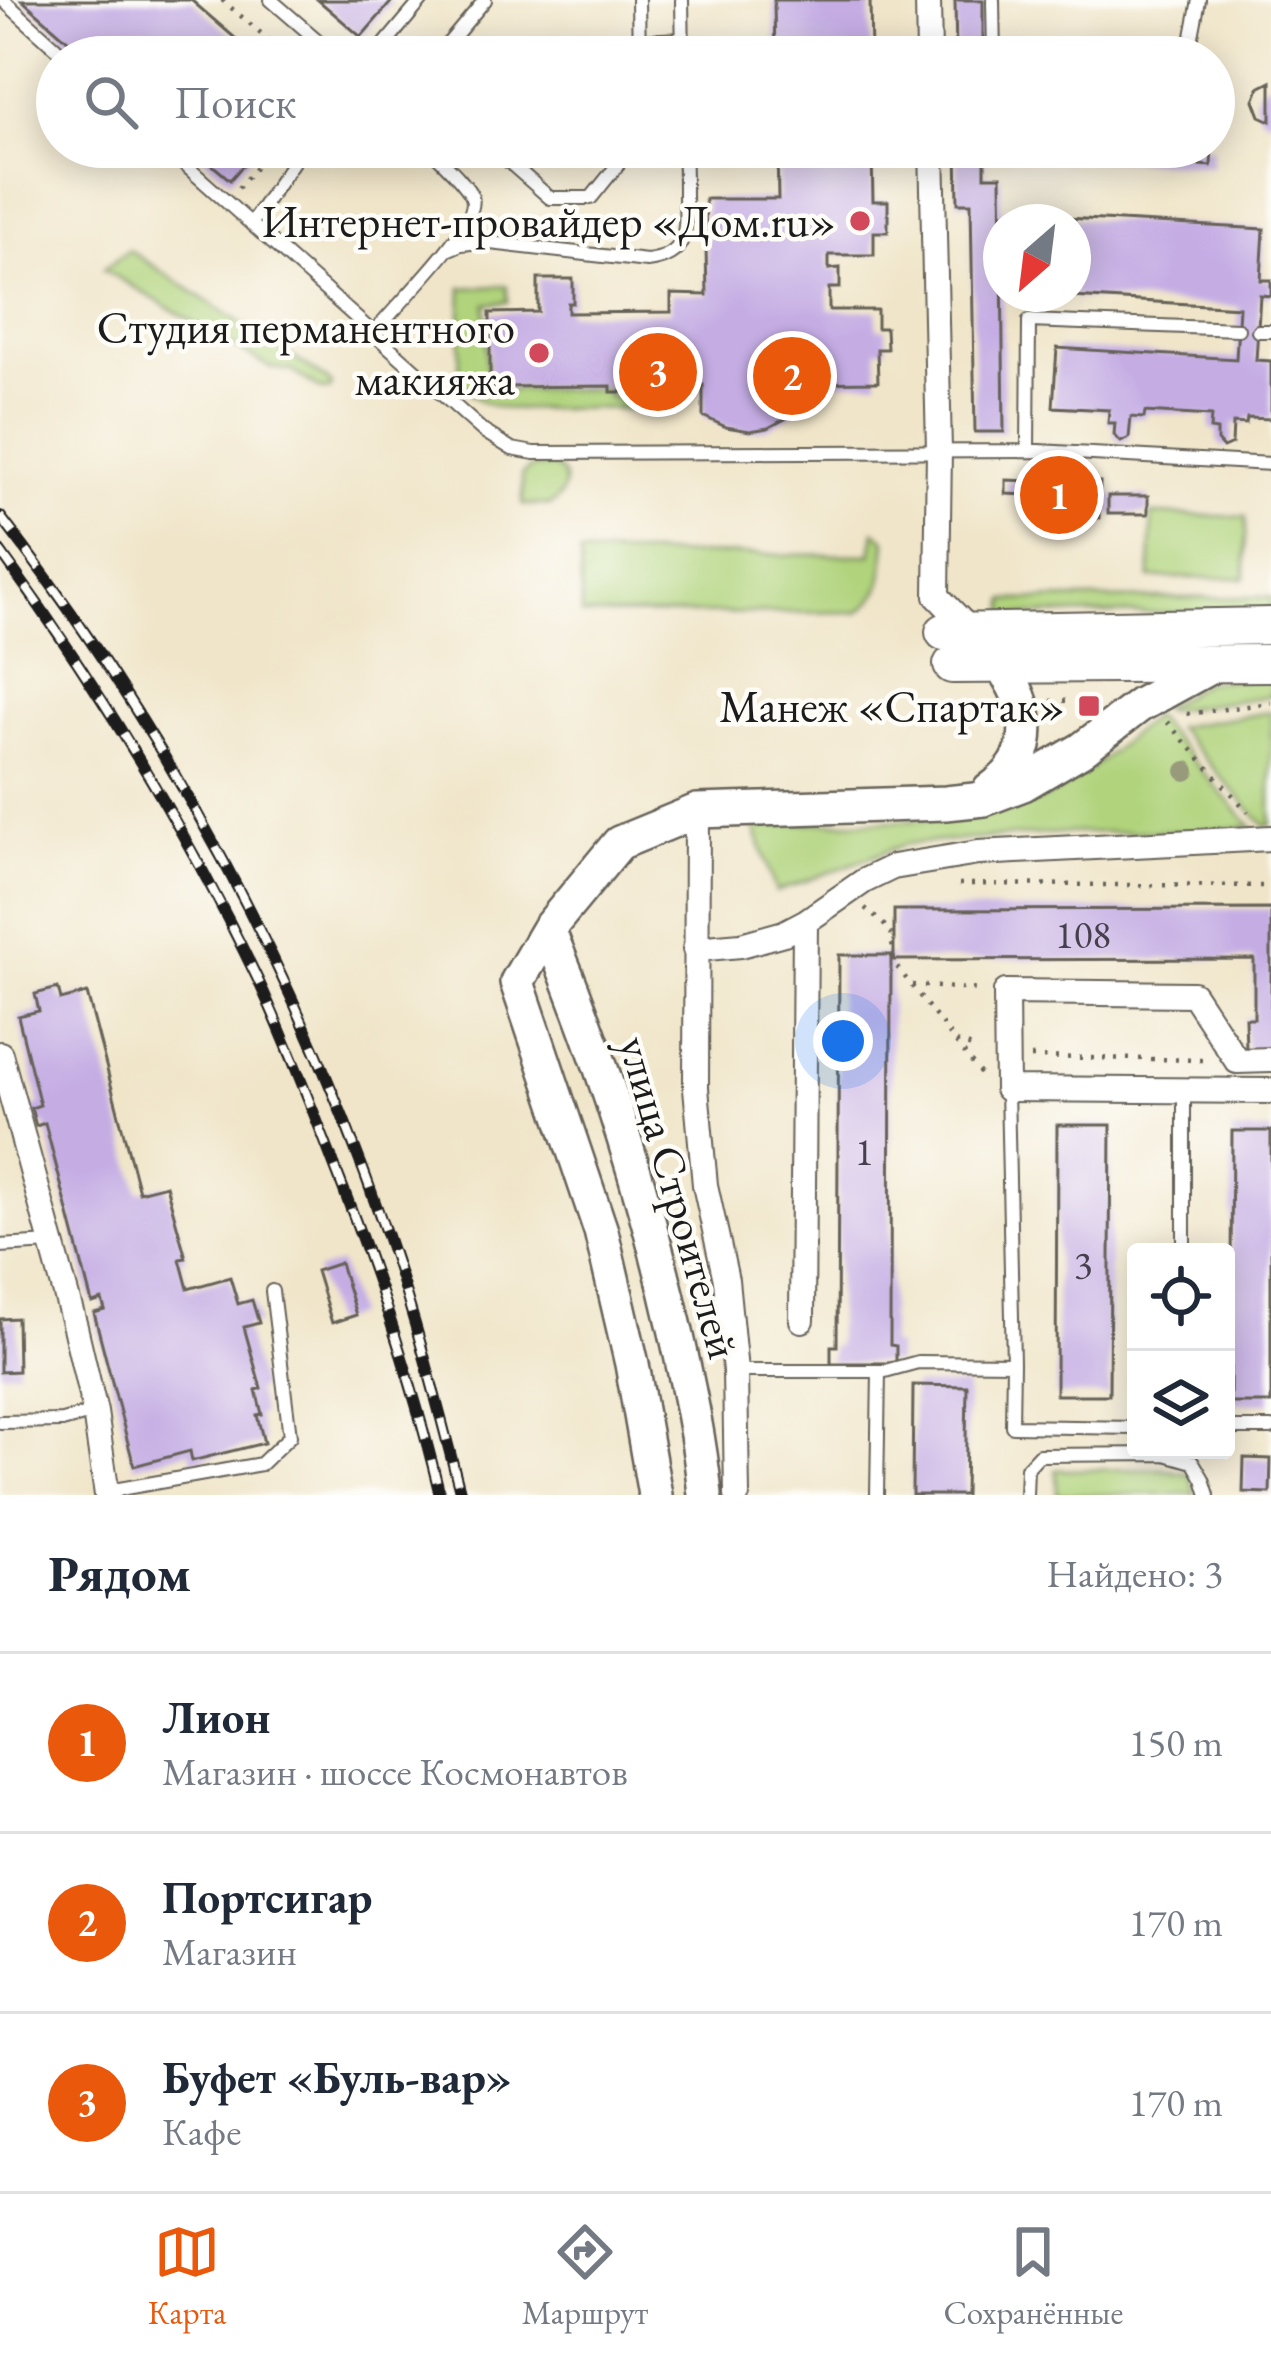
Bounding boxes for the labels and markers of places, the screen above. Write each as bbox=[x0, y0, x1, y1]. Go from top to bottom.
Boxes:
place label: Интернет-провайдер «Дом.ru» bbox=[262, 192, 836, 250]
marker: Интернет-провайдер «Дом.ru» bbox=[847, 208, 873, 234]
place label: Студия перманентного макияжа bbox=[97, 298, 515, 408]
pin: 3 bbox=[619, 327, 697, 417]
pin: 2 bbox=[753, 331, 831, 421]
marker: Студия перманентного макияжа bbox=[526, 340, 552, 366]
pin: 1 bbox=[1020, 450, 1098, 540]
place label: Манеж «Спартак» bbox=[719, 677, 1065, 735]
marker: Манеж «Спартак» bbox=[1076, 693, 1102, 719]

